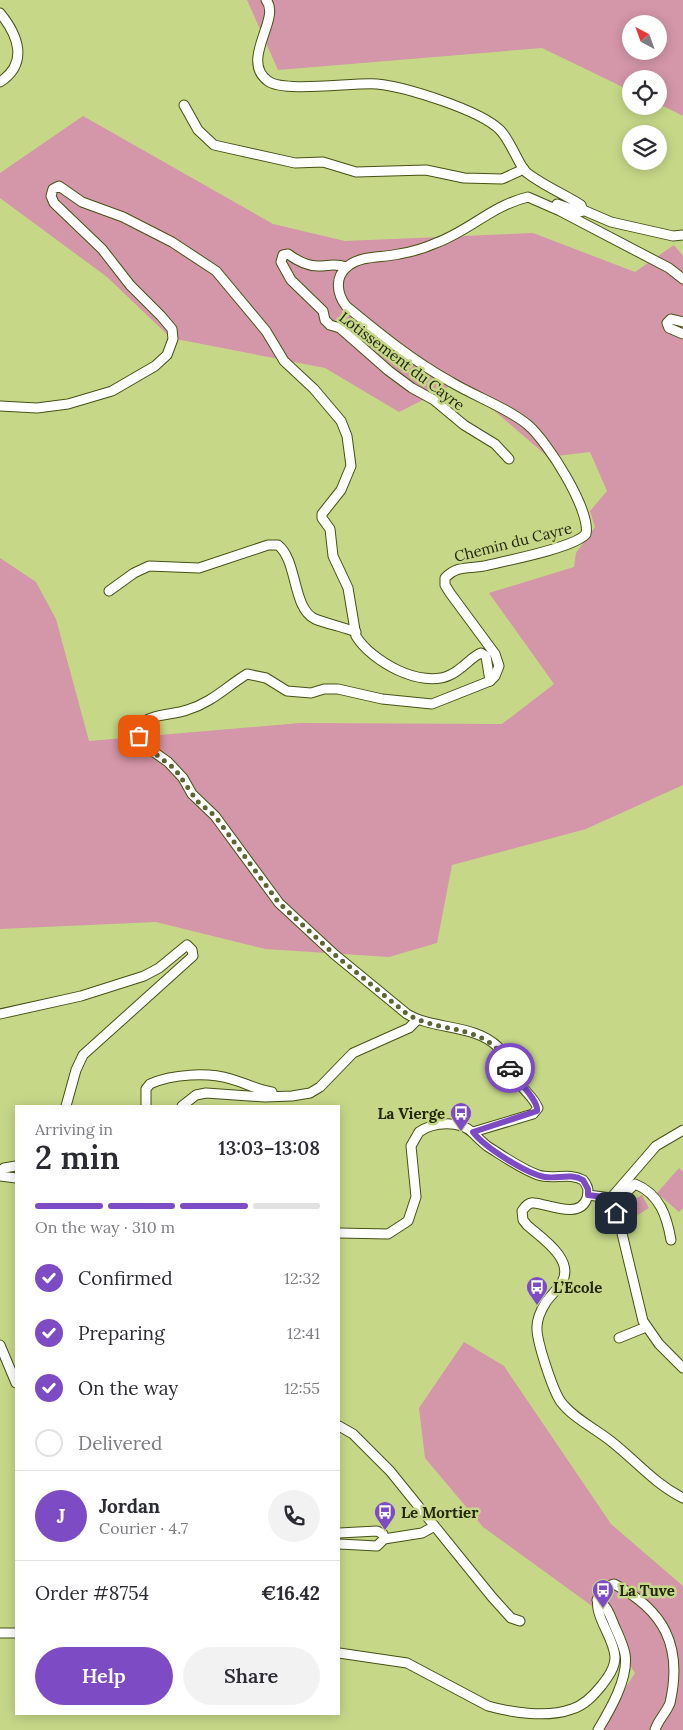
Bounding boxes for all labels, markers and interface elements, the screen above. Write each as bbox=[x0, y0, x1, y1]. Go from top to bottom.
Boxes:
north arrow bbox=[622, 15, 668, 60]
map controls bbox=[622, 15, 667, 170]
button: locate bbox=[622, 70, 667, 115]
button: layers bbox=[622, 125, 667, 170]
street label: Lotissement du Cayre bbox=[336, 308, 468, 414]
street label: Chemin du Cayre bbox=[452, 518, 574, 566]
pin bbox=[118, 715, 160, 757]
icon: bag bbox=[125, 722, 153, 750]
courier bbox=[485, 1043, 535, 1093]
icon: car bbox=[496, 1054, 524, 1082]
bus stop icon: La Vierge bbox=[449, 1101, 473, 1132]
place label: La Vierge bbox=[378, 1104, 445, 1123]
text: Arriving in bbox=[35, 1119, 113, 1139]
text: 13:03–13:08 bbox=[218, 1136, 320, 1160]
text: 2 min bbox=[35, 1137, 120, 1178]
pin bbox=[595, 1192, 637, 1234]
icon: home bbox=[602, 1199, 630, 1227]
text: On the way · 310 m bbox=[35, 1217, 175, 1237]
icon: check bbox=[35, 1264, 63, 1292]
text: Confirmed bbox=[78, 1266, 173, 1290]
text: 12:32 bbox=[284, 1268, 320, 1288]
bus stop icon: L’Ecole bbox=[525, 1275, 549, 1306]
place label: L’Ecole bbox=[553, 1278, 602, 1297]
icon: check bbox=[35, 1319, 63, 1347]
text: Preparing bbox=[78, 1321, 165, 1345]
text: 12:41 bbox=[287, 1323, 320, 1343]
icon: check bbox=[35, 1374, 63, 1402]
text: On the way bbox=[78, 1376, 178, 1400]
text: 12:55 bbox=[284, 1378, 320, 1398]
text: Delivered bbox=[78, 1431, 162, 1455]
button: phone bbox=[268, 1490, 320, 1542]
text: Jordan bbox=[99, 1494, 160, 1518]
bus stop icon: Le Mortier bbox=[373, 1500, 397, 1531]
place label: Le Mortier bbox=[401, 1503, 479, 1522]
text: J bbox=[57, 1504, 65, 1528]
text: Courier · 4.7 bbox=[99, 1518, 188, 1538]
bus stop icon: La Tuve bbox=[591, 1578, 615, 1609]
text: Order #8754 bbox=[35, 1581, 149, 1605]
text: €16.42 bbox=[261, 1581, 320, 1605]
place label: La Tuve bbox=[619, 1581, 675, 1600]
button: Help bbox=[35, 1647, 173, 1705]
button: Share bbox=[183, 1647, 320, 1705]

